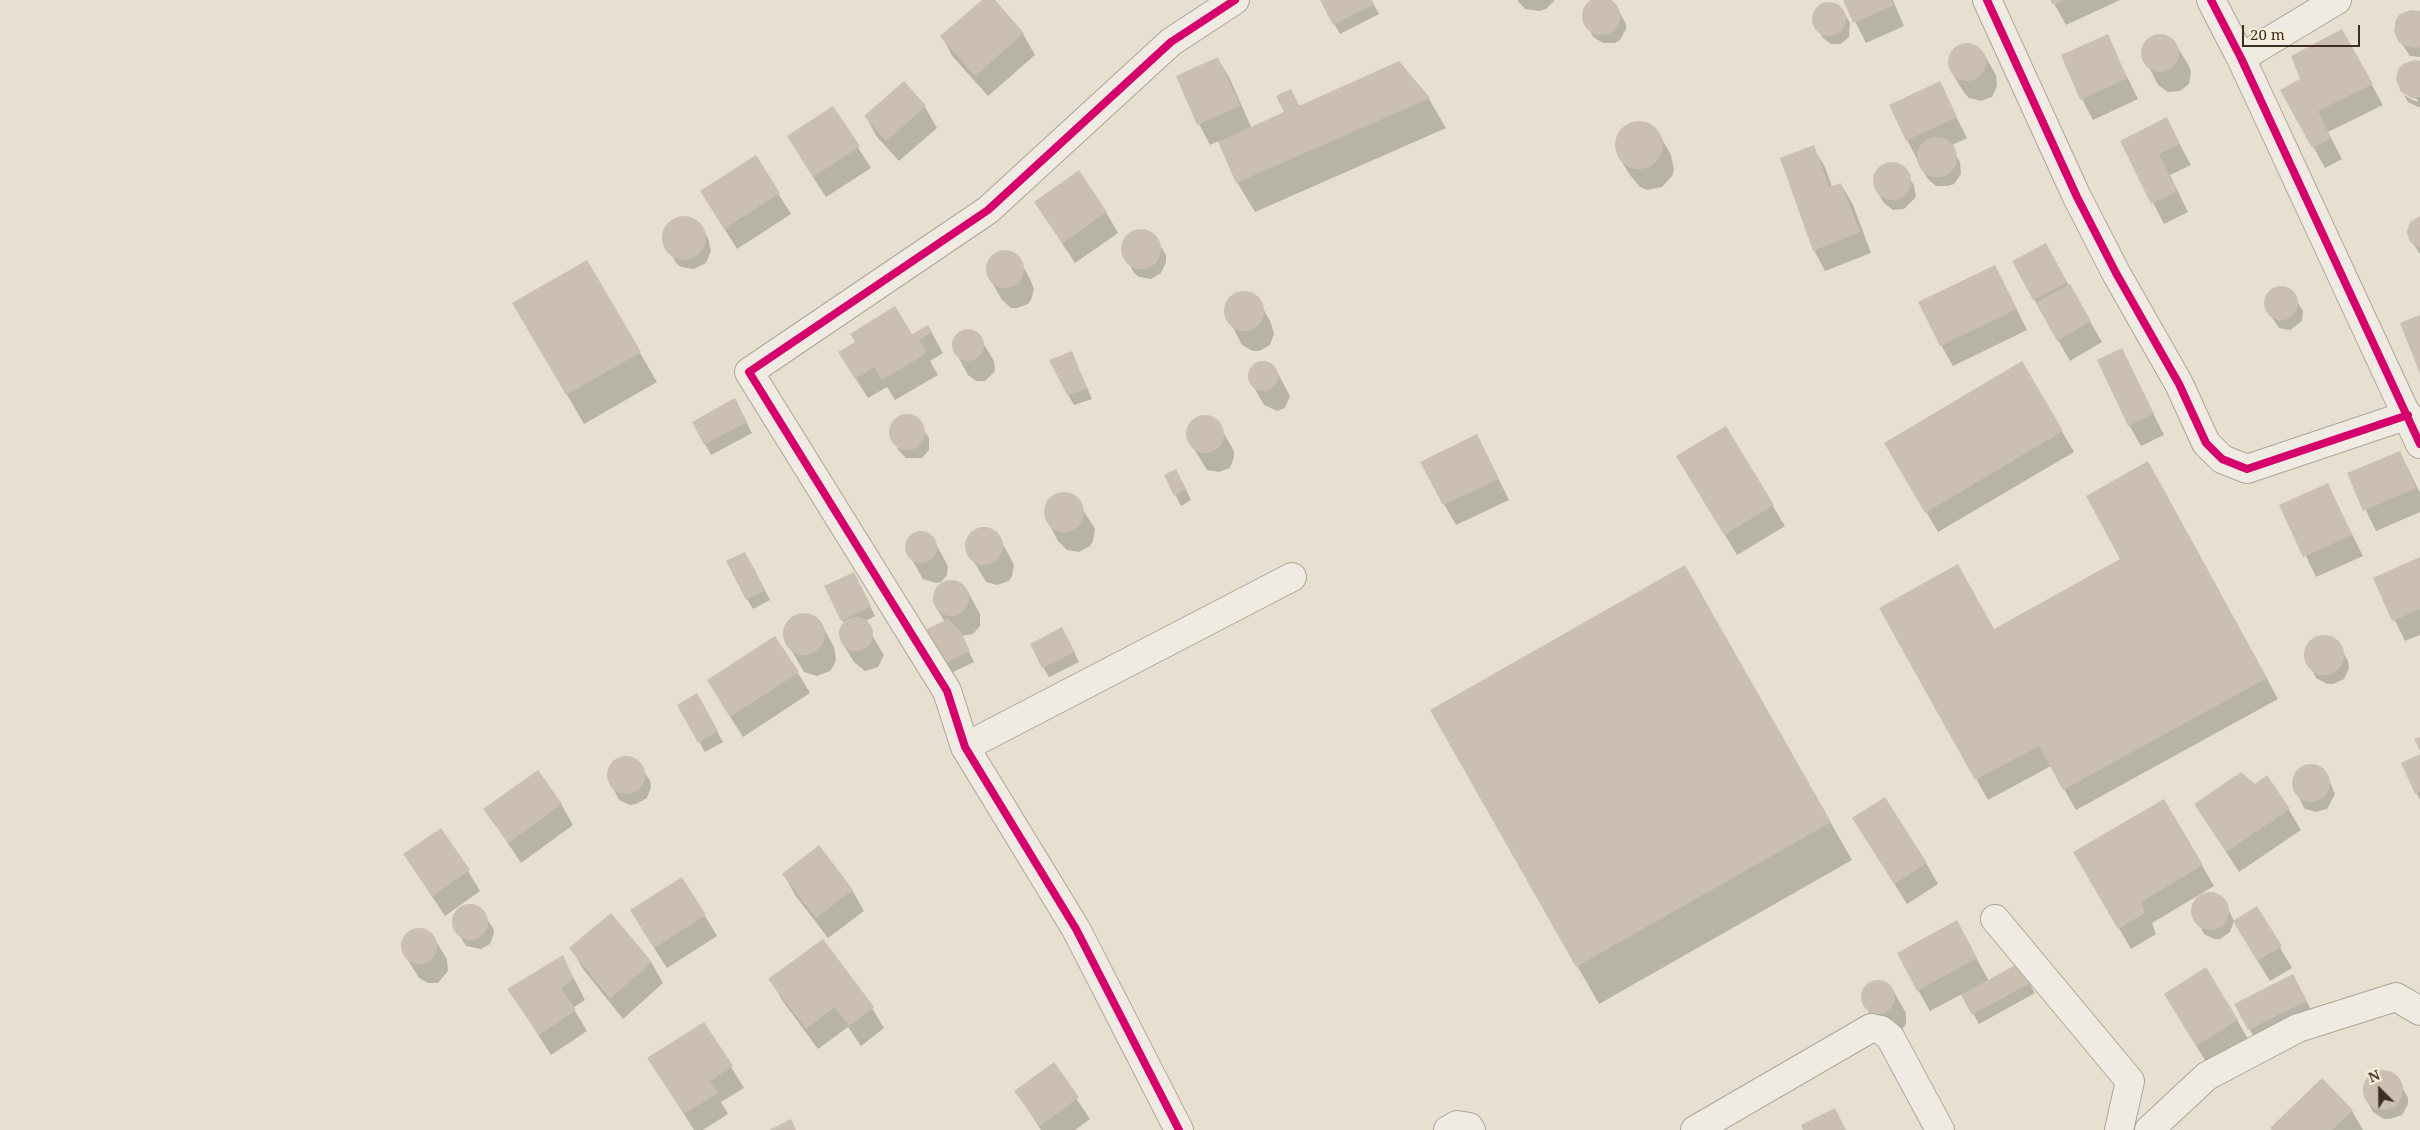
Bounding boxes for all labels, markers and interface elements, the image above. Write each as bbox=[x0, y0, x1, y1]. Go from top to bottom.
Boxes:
scale bar bbox=[2245, 15, 2362, 47]
text: 20 m bbox=[2250, 24, 2285, 44]
north arrow bbox=[2355, 1065, 2405, 1115]
text: N bbox=[2365, 1065, 2383, 1087]

